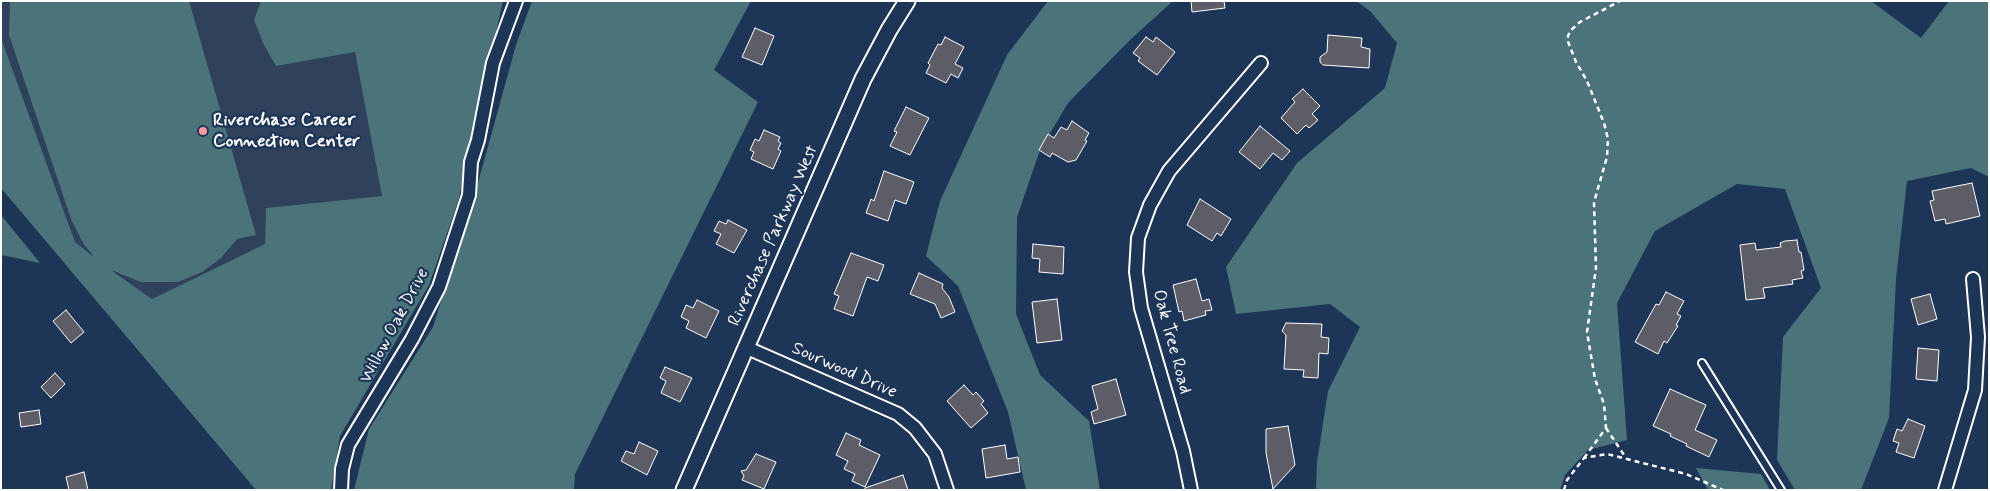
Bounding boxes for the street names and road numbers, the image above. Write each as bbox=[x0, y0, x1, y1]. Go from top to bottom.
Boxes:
street label: Riverchase Parkway West bbox=[724, 142, 824, 330]
street label: Willow Oak Drive bbox=[356, 265, 434, 387]
street label: Oak Tree Road bbox=[1147, 287, 1195, 397]
street label: Sourwood Drive bbox=[788, 338, 900, 404]

